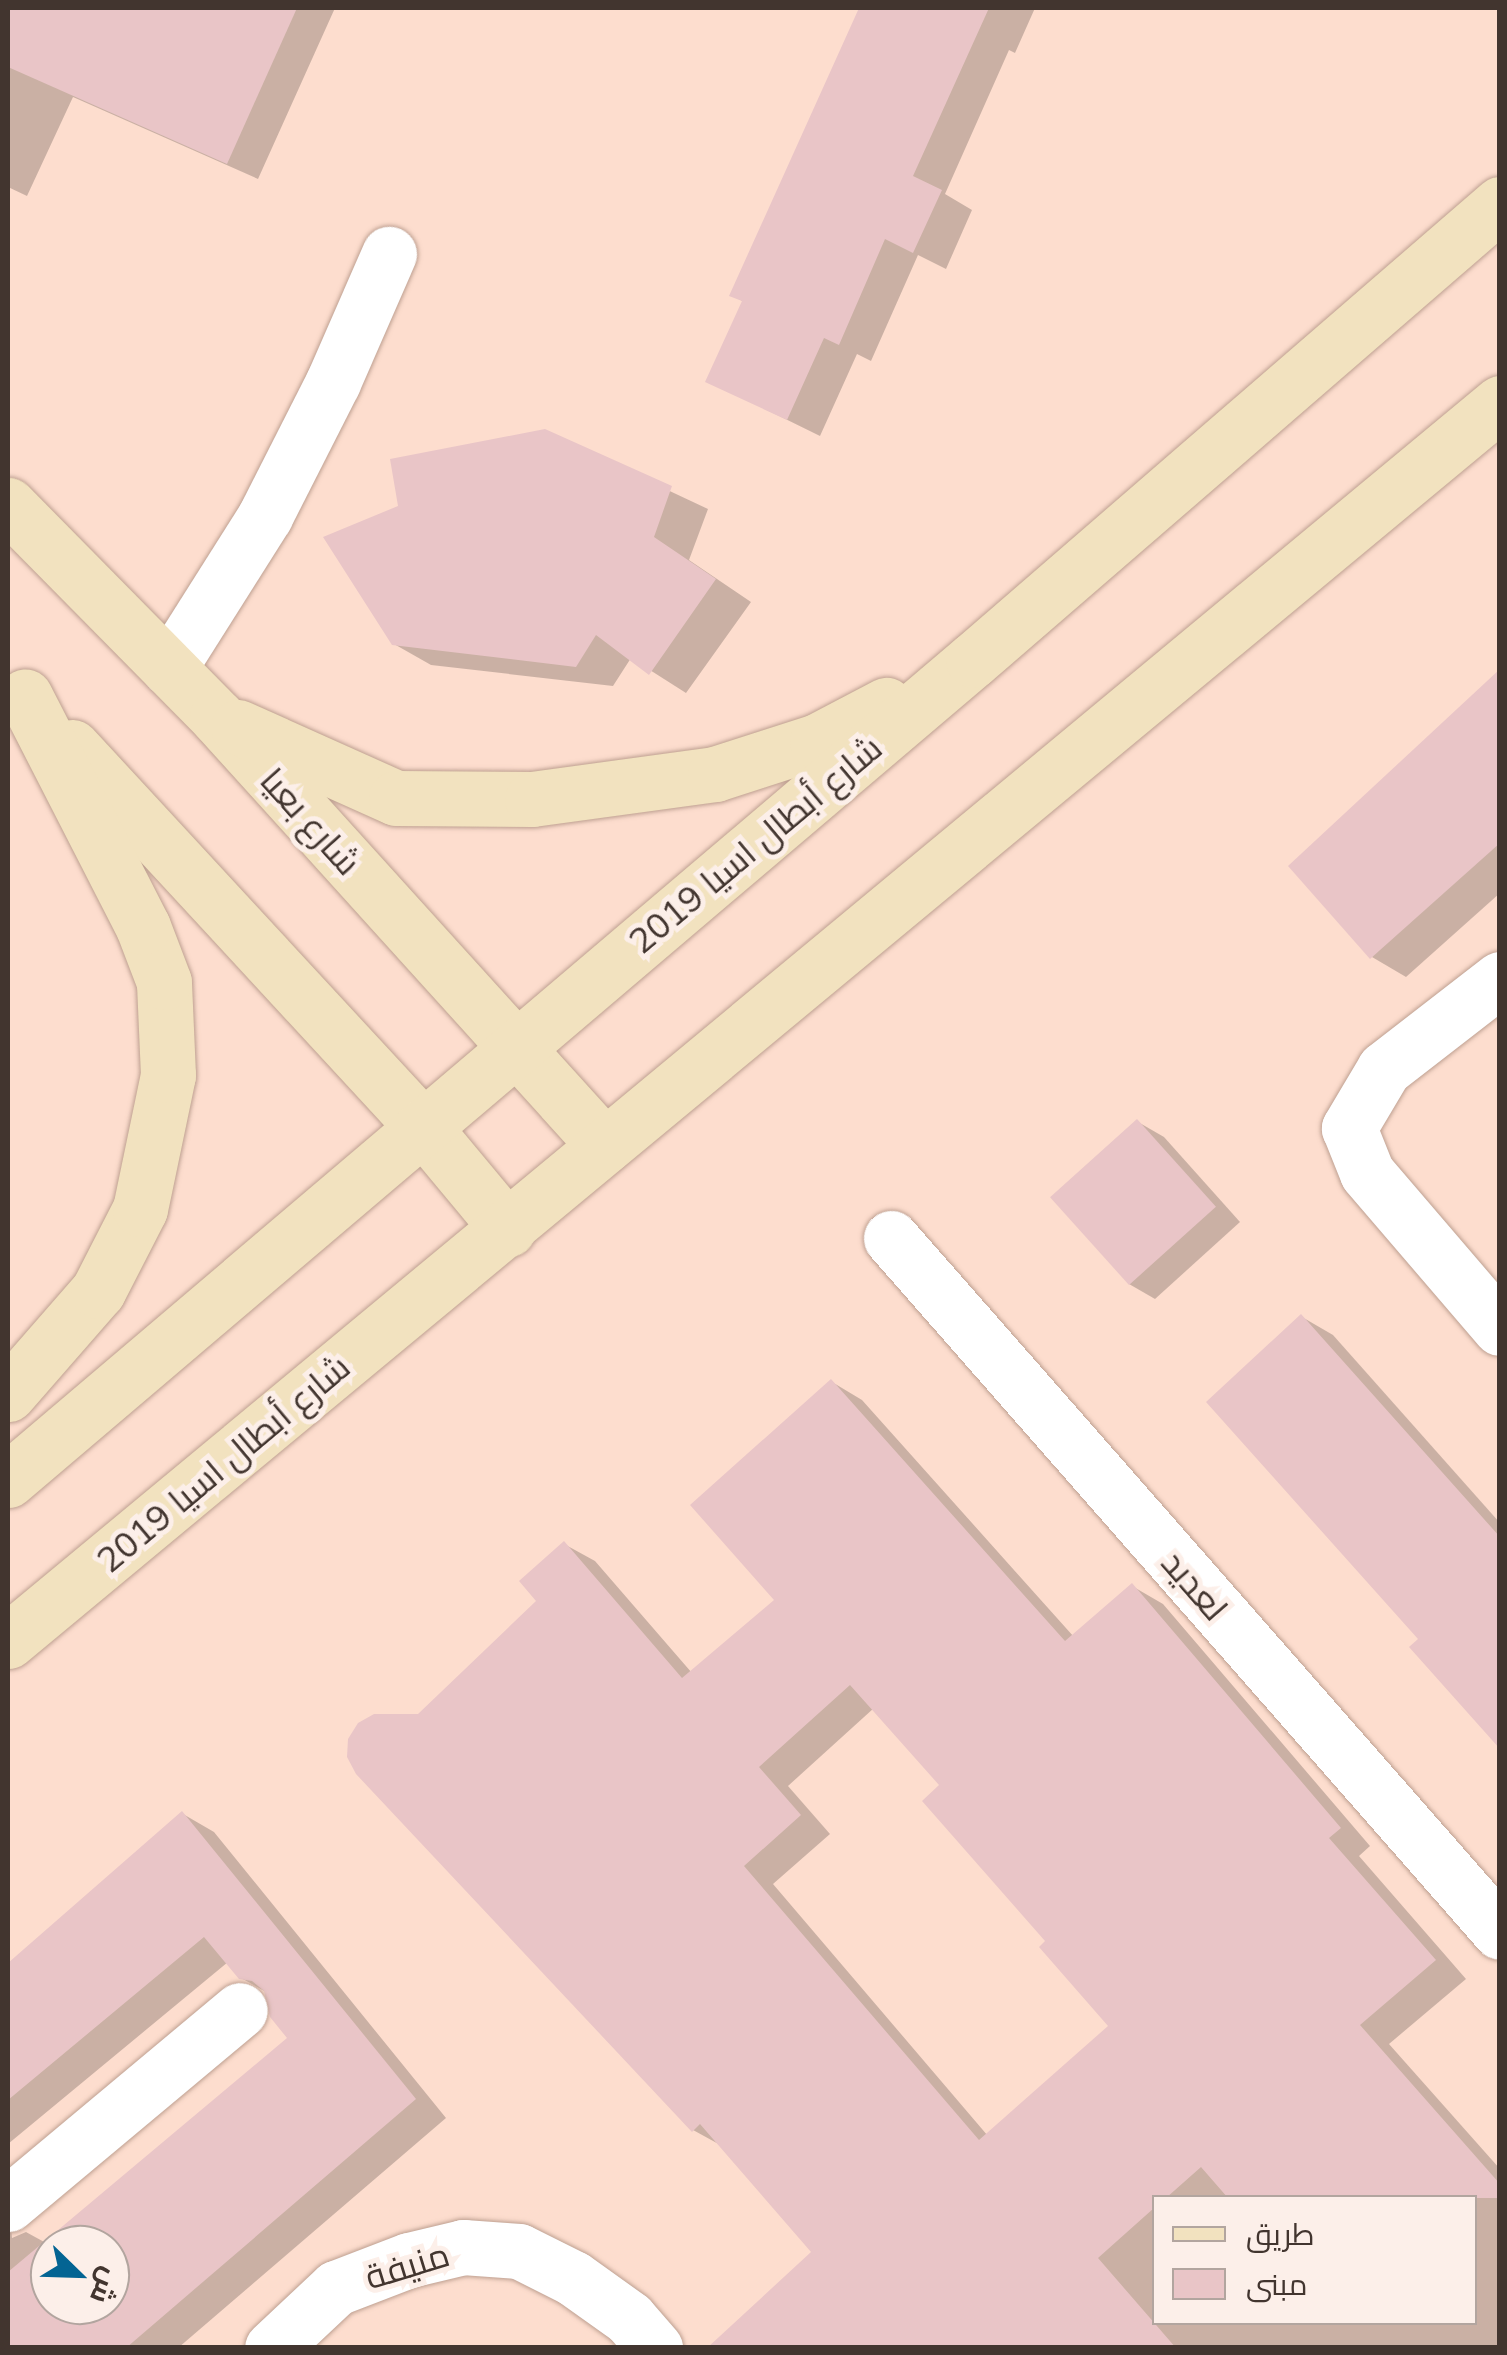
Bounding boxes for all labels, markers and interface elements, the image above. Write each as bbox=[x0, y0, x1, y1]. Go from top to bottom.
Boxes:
street label: شارع أبطال اسيا 2019 bbox=[620, 726, 890, 962]
street label: شارع بعيا bbox=[252, 759, 370, 883]
street label: شارع أبطال اسيا 2019 bbox=[88, 1345, 358, 1581]
street label: لعديد bbox=[1153, 1542, 1237, 1628]
legend bbox=[1152, 2195, 1477, 2325]
text: طريق bbox=[1246, 2215, 1315, 2253]
north arrow bbox=[30, 2225, 130, 2325]
street label: منيفة bbox=[360, 2232, 454, 2298]
text: ش bbox=[83, 2263, 129, 2310]
text: مبنى bbox=[1246, 2265, 1307, 2303]

